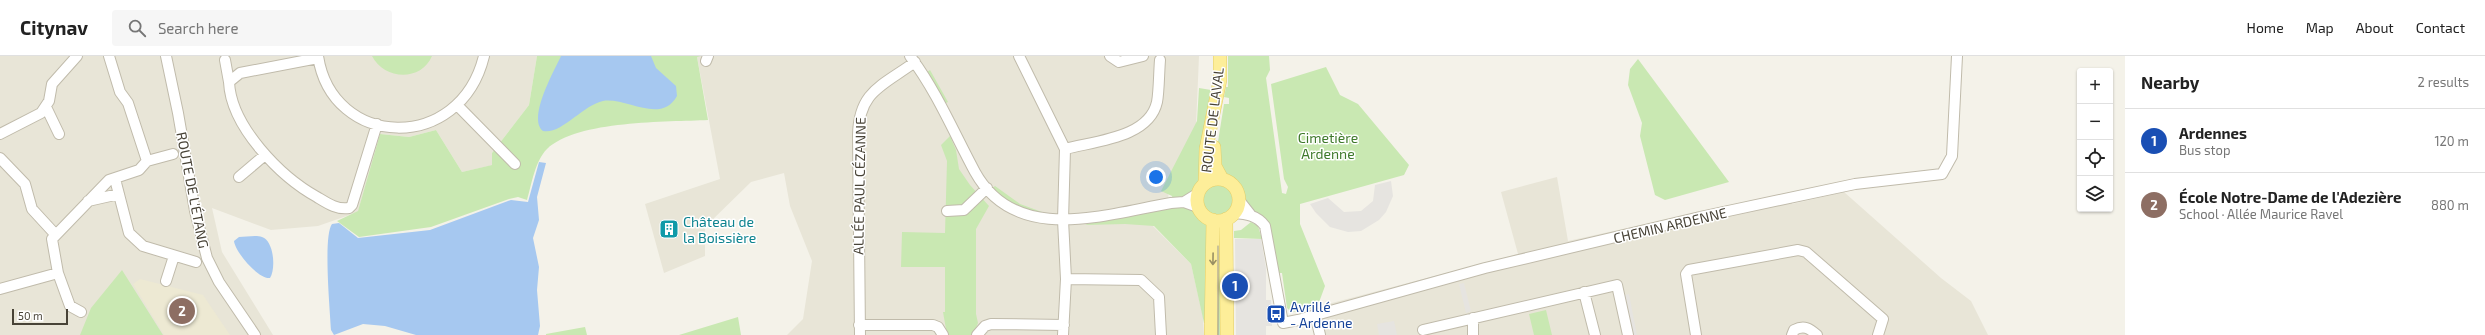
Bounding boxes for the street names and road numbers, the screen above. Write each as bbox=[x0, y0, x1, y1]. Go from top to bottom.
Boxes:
street label: ROUTE DE LAVAL bbox=[1197, 66, 1227, 174]
street label: ALLÉE PAUL CÉZANNE bbox=[849, 117, 869, 255]
street label: ROUTE DE L'ÉTANG bbox=[173, 130, 213, 250]
street label: CHEMIN ARDENNE bbox=[1612, 204, 1729, 246]

